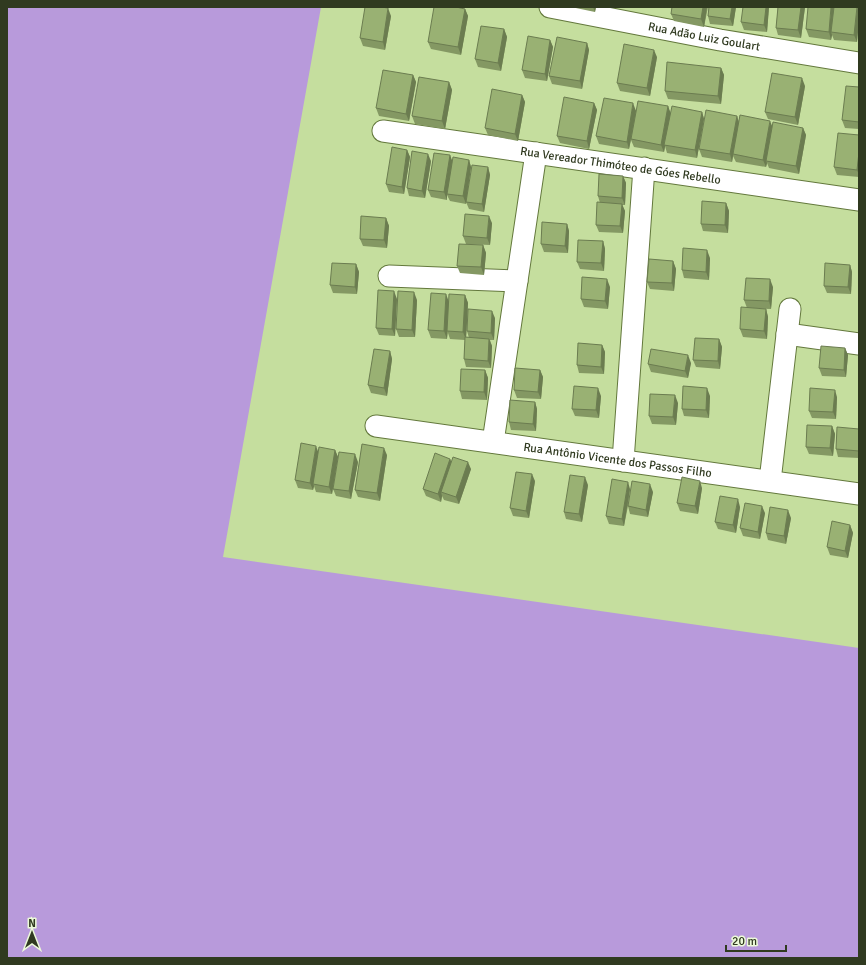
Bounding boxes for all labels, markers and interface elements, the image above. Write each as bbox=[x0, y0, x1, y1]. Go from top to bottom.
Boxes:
street label: Rua Adão Luiz Goulart bbox=[647, 19, 761, 55]
street label: Rua Vereador Thimóteo de Góes Rebello bbox=[519, 144, 722, 188]
street label: Rua Antônio Vicente dos Passos Filho bbox=[522, 440, 713, 481]
north arrow bbox=[12, 913, 52, 953]
text: N bbox=[28, 917, 36, 930]
scale bar bbox=[726, 927, 786, 953]
text: 20 m bbox=[732, 934, 757, 949]

